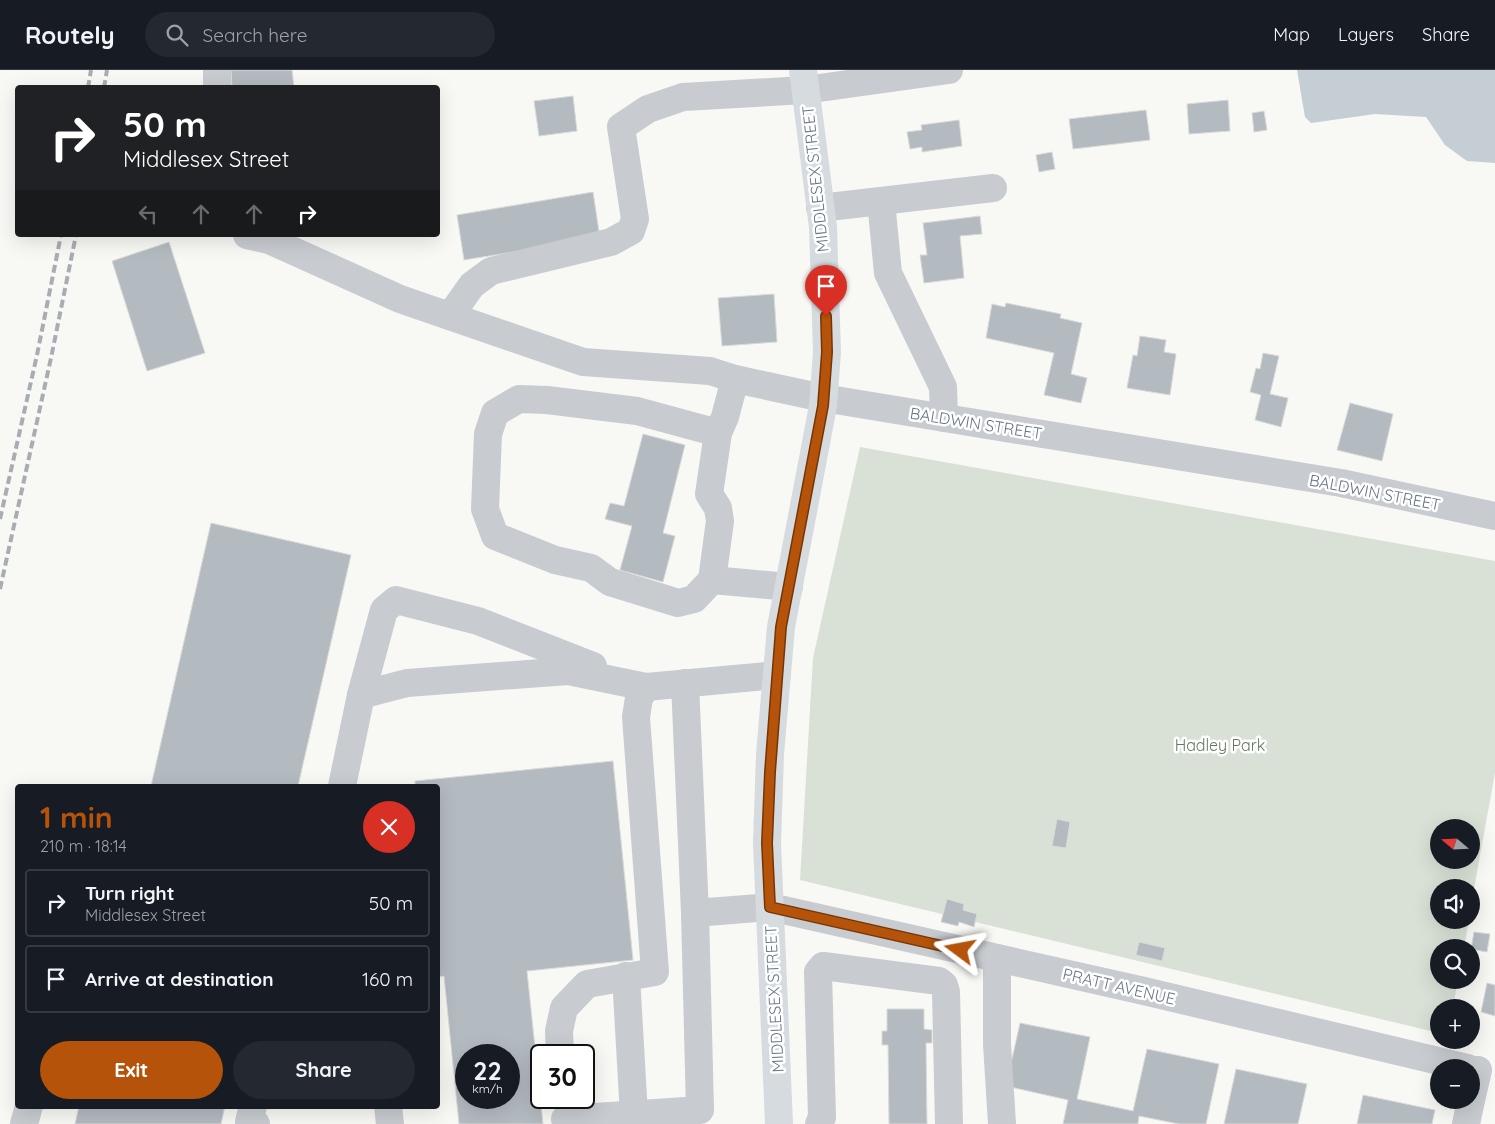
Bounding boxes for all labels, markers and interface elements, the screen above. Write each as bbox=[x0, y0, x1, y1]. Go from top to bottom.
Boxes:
search box bbox=[145, 12, 495, 57]
text: Routely bbox=[25, 20, 115, 50]
icon: search bbox=[163, 21, 191, 49]
text: Search here bbox=[203, 23, 307, 47]
text: Map bbox=[1273, 23, 1310, 46]
text: Layers bbox=[1338, 23, 1394, 46]
text: Share bbox=[1422, 23, 1470, 46]
text: 50 m bbox=[123, 102, 207, 146]
street label: MIDDLESEX STREET bbox=[797, 104, 833, 253]
icon: right bbox=[40, 105, 105, 170]
text: Middlesex Street bbox=[123, 145, 289, 173]
icon: left bbox=[134, 200, 162, 228]
icon: ahead bbox=[187, 200, 215, 228]
icon: ahead bbox=[240, 200, 268, 228]
icon: right bbox=[293, 200, 321, 228]
pin bbox=[805, 265, 847, 316]
icon: arrive bbox=[812, 272, 840, 300]
street label: BALDWIN STREET bbox=[909, 403, 1044, 443]
street label: BALDWIN STREET bbox=[1308, 469, 1443, 515]
park label: Hadley Park bbox=[1175, 735, 1265, 755]
text: 1 min bbox=[40, 798, 113, 836]
button: close bbox=[363, 801, 415, 853]
north arrow bbox=[1430, 819, 1480, 869]
map controls bbox=[1430, 819, 1480, 1109]
text: 210 m · 18:14 bbox=[40, 836, 127, 856]
button: sound bbox=[1430, 879, 1480, 929]
text: Turn right bbox=[85, 881, 174, 905]
icon: right bbox=[42, 889, 70, 917]
text: 50 m bbox=[369, 891, 413, 915]
text: Middlesex Street bbox=[85, 905, 206, 925]
position arrow bbox=[933, 923, 985, 975]
street label: MIDDLESEX STREET bbox=[760, 925, 788, 1073]
button: search bbox=[1430, 939, 1480, 989]
street label: PRATT AVENUE bbox=[1061, 963, 1177, 1009]
icon: arrive bbox=[42, 965, 70, 993]
text: Arrive at destination bbox=[85, 967, 274, 991]
text: 160 m bbox=[362, 967, 413, 991]
button: + bbox=[1430, 999, 1480, 1049]
button: Exit bbox=[40, 1041, 223, 1099]
button: Share bbox=[233, 1041, 415, 1099]
speed limit sign: 30 bbox=[530, 1044, 595, 1109]
text: 22 bbox=[473, 1055, 502, 1086]
button: − bbox=[1430, 1059, 1480, 1109]
text: km/h bbox=[472, 1081, 503, 1096]

